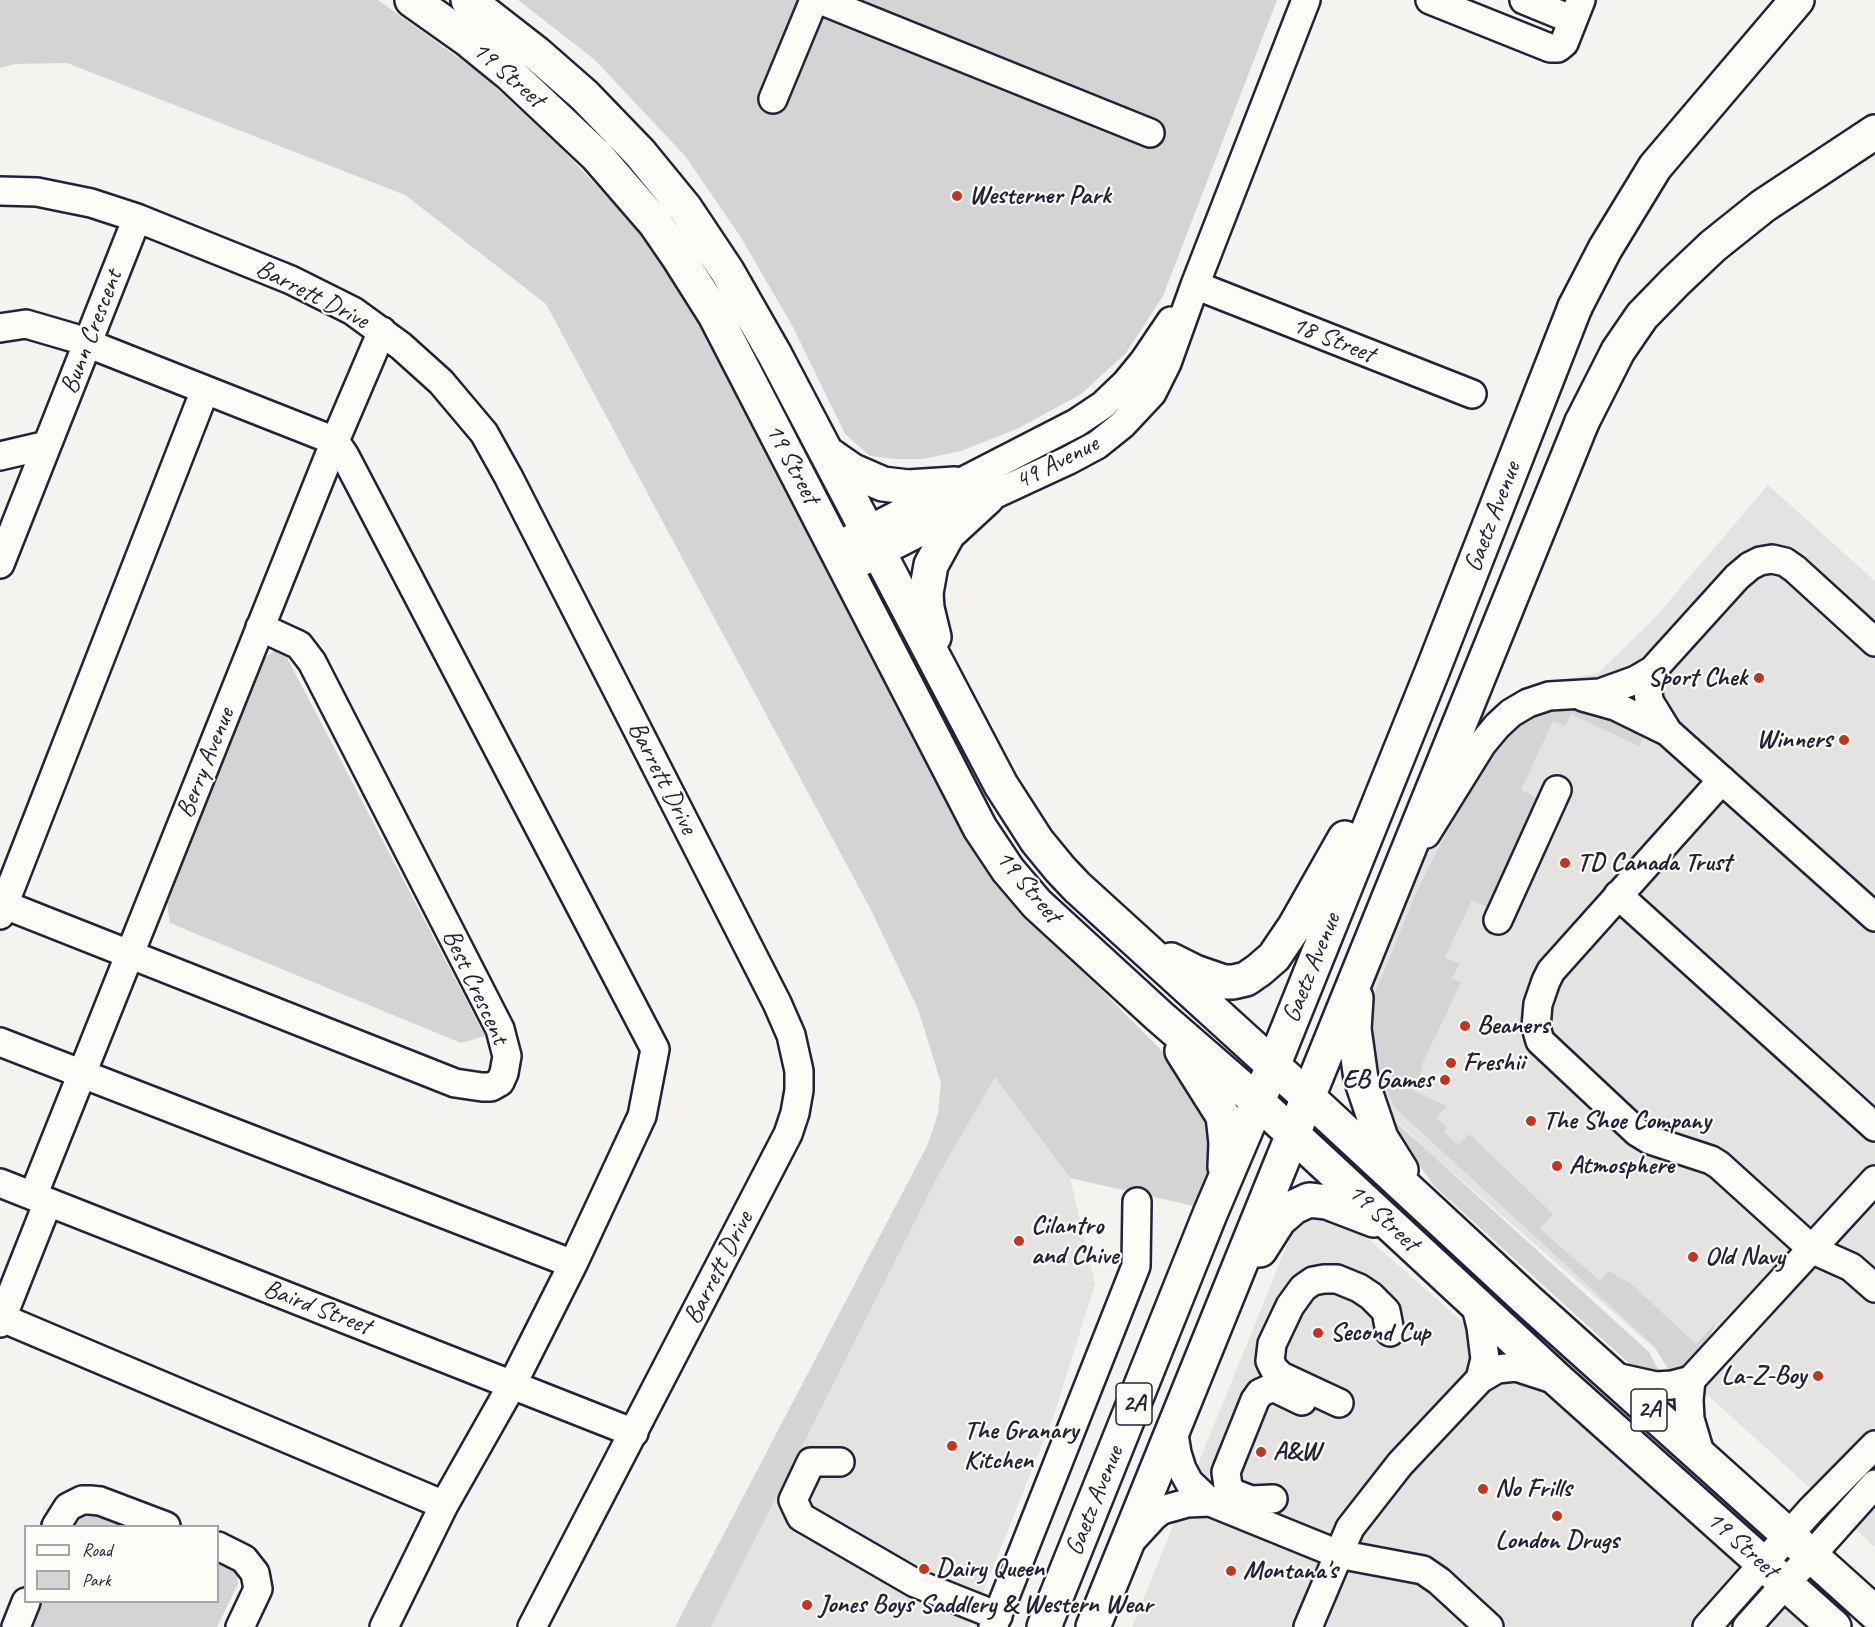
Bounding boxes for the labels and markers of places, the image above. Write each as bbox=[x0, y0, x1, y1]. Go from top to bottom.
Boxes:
place label: Westerner Park bbox=[969, 180, 1110, 212]
marker: Westerner Park bbox=[950, 189, 964, 203]
place label: Sport Chek bbox=[1648, 662, 1747, 694]
marker: Sport Chek bbox=[1752, 671, 1766, 685]
place label: Winners bbox=[1756, 724, 1832, 756]
marker: Winners bbox=[1837, 733, 1851, 747]
place label: TD Canada Trust bbox=[1577, 847, 1731, 879]
marker: TD Canada Trust bbox=[1558, 856, 1572, 870]
place label: Beaners bbox=[1477, 1010, 1549, 1042]
marker: Beaners bbox=[1458, 1019, 1472, 1033]
place label: Freshii bbox=[1463, 1047, 1524, 1079]
marker: Freshii bbox=[1444, 1056, 1458, 1070]
place label: EB Games bbox=[1342, 1064, 1433, 1096]
marker: EB Games bbox=[1438, 1073, 1452, 1087]
place label: The Shoe Company bbox=[1543, 1105, 1711, 1137]
marker: The Shoe Company bbox=[1524, 1114, 1538, 1128]
place label: Atmosphere bbox=[1569, 1150, 1674, 1182]
marker: Atmosphere bbox=[1550, 1159, 1564, 1173]
place label: Cilantro and Chive bbox=[1031, 1210, 1118, 1272]
marker: Cilantro and Chive bbox=[1012, 1234, 1026, 1248]
place label: Old Navy bbox=[1705, 1241, 1785, 1273]
marker: Old Navy bbox=[1686, 1250, 1700, 1264]
place label: Second Cup bbox=[1330, 1317, 1430, 1349]
marker: Second Cup bbox=[1311, 1326, 1325, 1340]
place label: La-Z-Boy bbox=[1721, 1360, 1806, 1392]
marker: La-Z-Boy bbox=[1811, 1369, 1825, 1383]
place label: The Granary Kitchen bbox=[964, 1415, 1078, 1476]
place label: A&W bbox=[1273, 1436, 1320, 1468]
marker: The Granary Kitchen bbox=[945, 1439, 959, 1453]
marker: A&W bbox=[1254, 1445, 1268, 1459]
place label: No Frills bbox=[1495, 1473, 1572, 1505]
marker: No Frills bbox=[1476, 1482, 1490, 1496]
marker: London Drugs bbox=[1550, 1509, 1564, 1523]
place label: London Drugs bbox=[1495, 1525, 1619, 1557]
place label: Dairy Queen bbox=[936, 1553, 1044, 1585]
place label: Montana's bbox=[1243, 1555, 1338, 1587]
marker: Dairy Queen bbox=[917, 1562, 931, 1576]
marker: Montana's bbox=[1224, 1564, 1238, 1578]
place label: Jones Boys Saddlery & Western Wear bbox=[819, 1589, 1153, 1621]
marker: Jones Boys Saddlery & Western Wear bbox=[800, 1598, 814, 1612]

